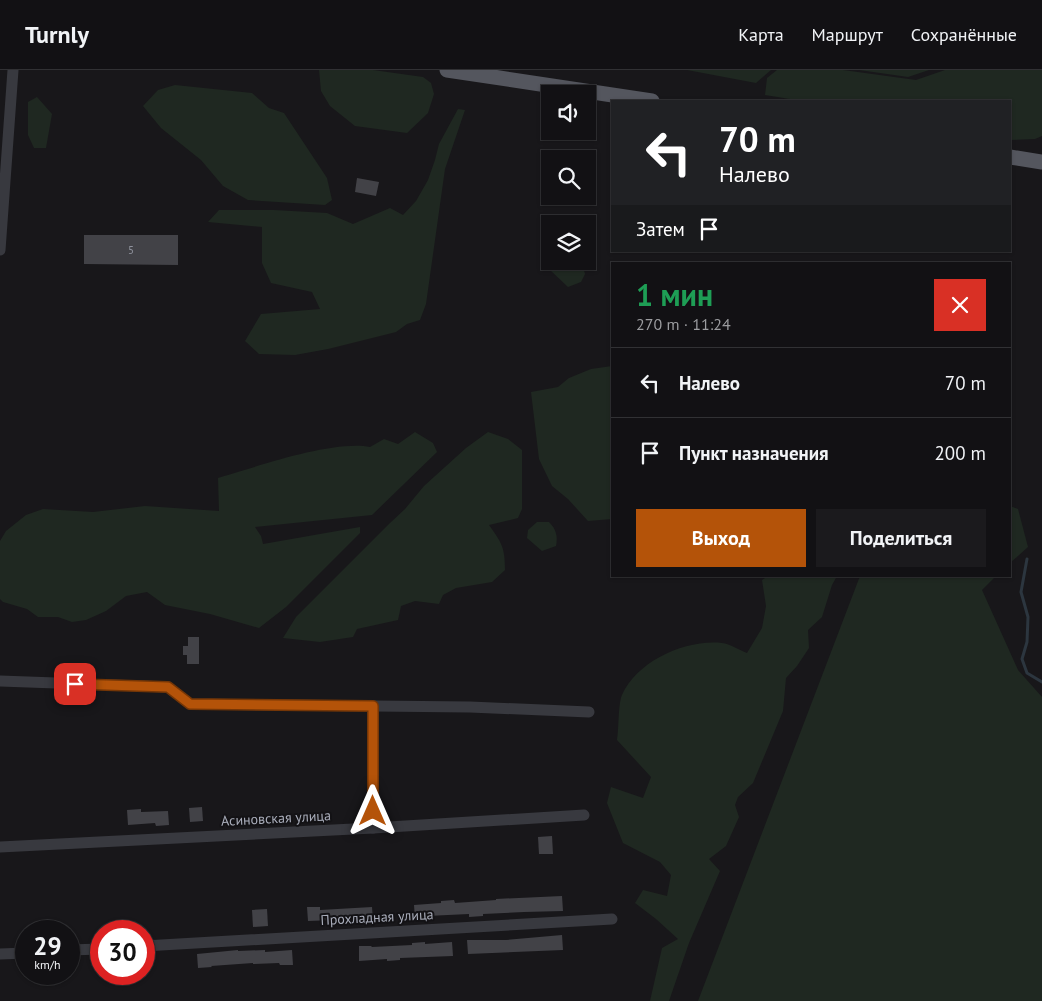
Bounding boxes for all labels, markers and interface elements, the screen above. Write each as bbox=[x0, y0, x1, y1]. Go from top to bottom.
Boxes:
text: Turnly bbox=[25, 19, 89, 50]
text: Карта bbox=[738, 23, 784, 46]
text: Маршрут bbox=[812, 23, 883, 46]
text: Сохранённые bbox=[911, 23, 1017, 46]
map controls bbox=[541, 85, 596, 270]
button: sound bbox=[541, 85, 596, 140]
text: 70 m bbox=[719, 116, 796, 162]
icon: left bbox=[636, 120, 701, 185]
button: search bbox=[541, 150, 596, 205]
text: Налево bbox=[719, 160, 790, 188]
button: layers bbox=[541, 215, 596, 270]
icon: arrive bbox=[695, 215, 723, 243]
text: Затем bbox=[636, 217, 685, 241]
house number: 5 bbox=[128, 243, 134, 257]
text: 1 мин bbox=[636, 275, 713, 314]
button: close bbox=[934, 279, 986, 331]
text: 270 m · 11:24 bbox=[636, 314, 731, 334]
icon: left bbox=[636, 369, 664, 397]
text: Налево bbox=[679, 371, 740, 395]
text: 70 m bbox=[945, 371, 986, 395]
icon: arrive bbox=[636, 439, 664, 467]
text: Пункт назначения bbox=[679, 441, 829, 465]
text: 200 m bbox=[934, 441, 986, 465]
button: Выход bbox=[636, 509, 806, 567]
button: Поделиться bbox=[816, 509, 986, 567]
pin bbox=[54, 663, 96, 705]
icon: arrive bbox=[61, 670, 89, 698]
position arrow bbox=[346, 784, 398, 836]
street label: Асиновская улица bbox=[221, 806, 331, 830]
street label: Прохладная улица bbox=[320, 905, 434, 929]
speed limit sign: 30 bbox=[90, 920, 155, 985]
text: 29 bbox=[33, 930, 62, 962]
text: km/h bbox=[34, 957, 61, 972]

